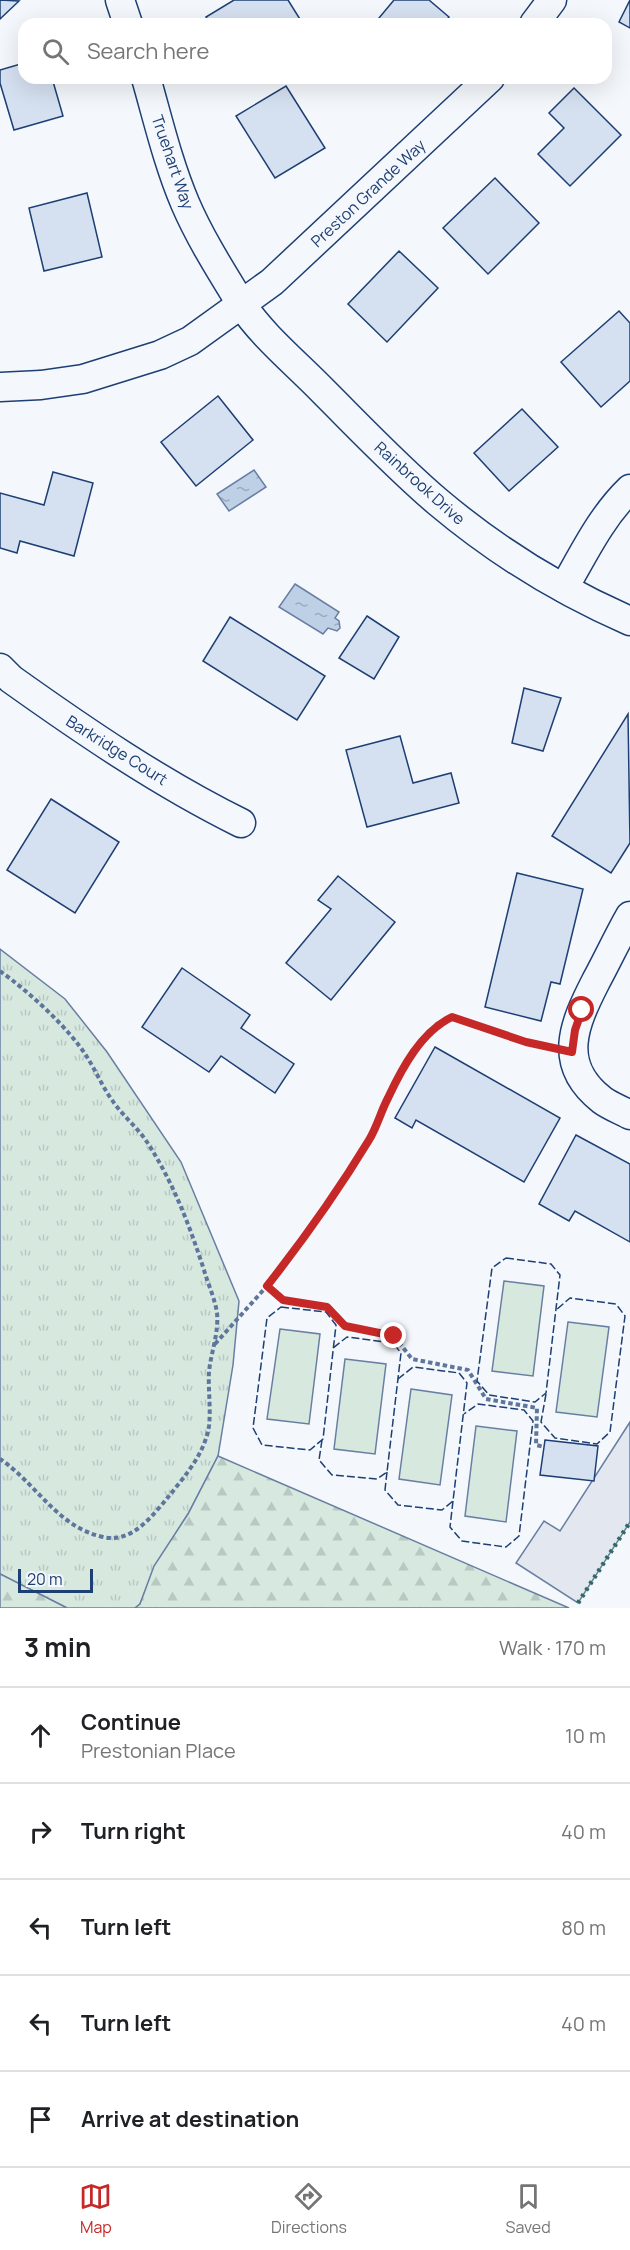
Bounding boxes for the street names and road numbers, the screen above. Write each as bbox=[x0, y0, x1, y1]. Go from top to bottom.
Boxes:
street label: Truehart Way bbox=[147, 112, 200, 213]
street label: Preston Grande Way bbox=[306, 134, 431, 252]
street label: Rainbrook Drive bbox=[370, 436, 470, 530]
street label: Barkridge Court bbox=[62, 710, 172, 790]

